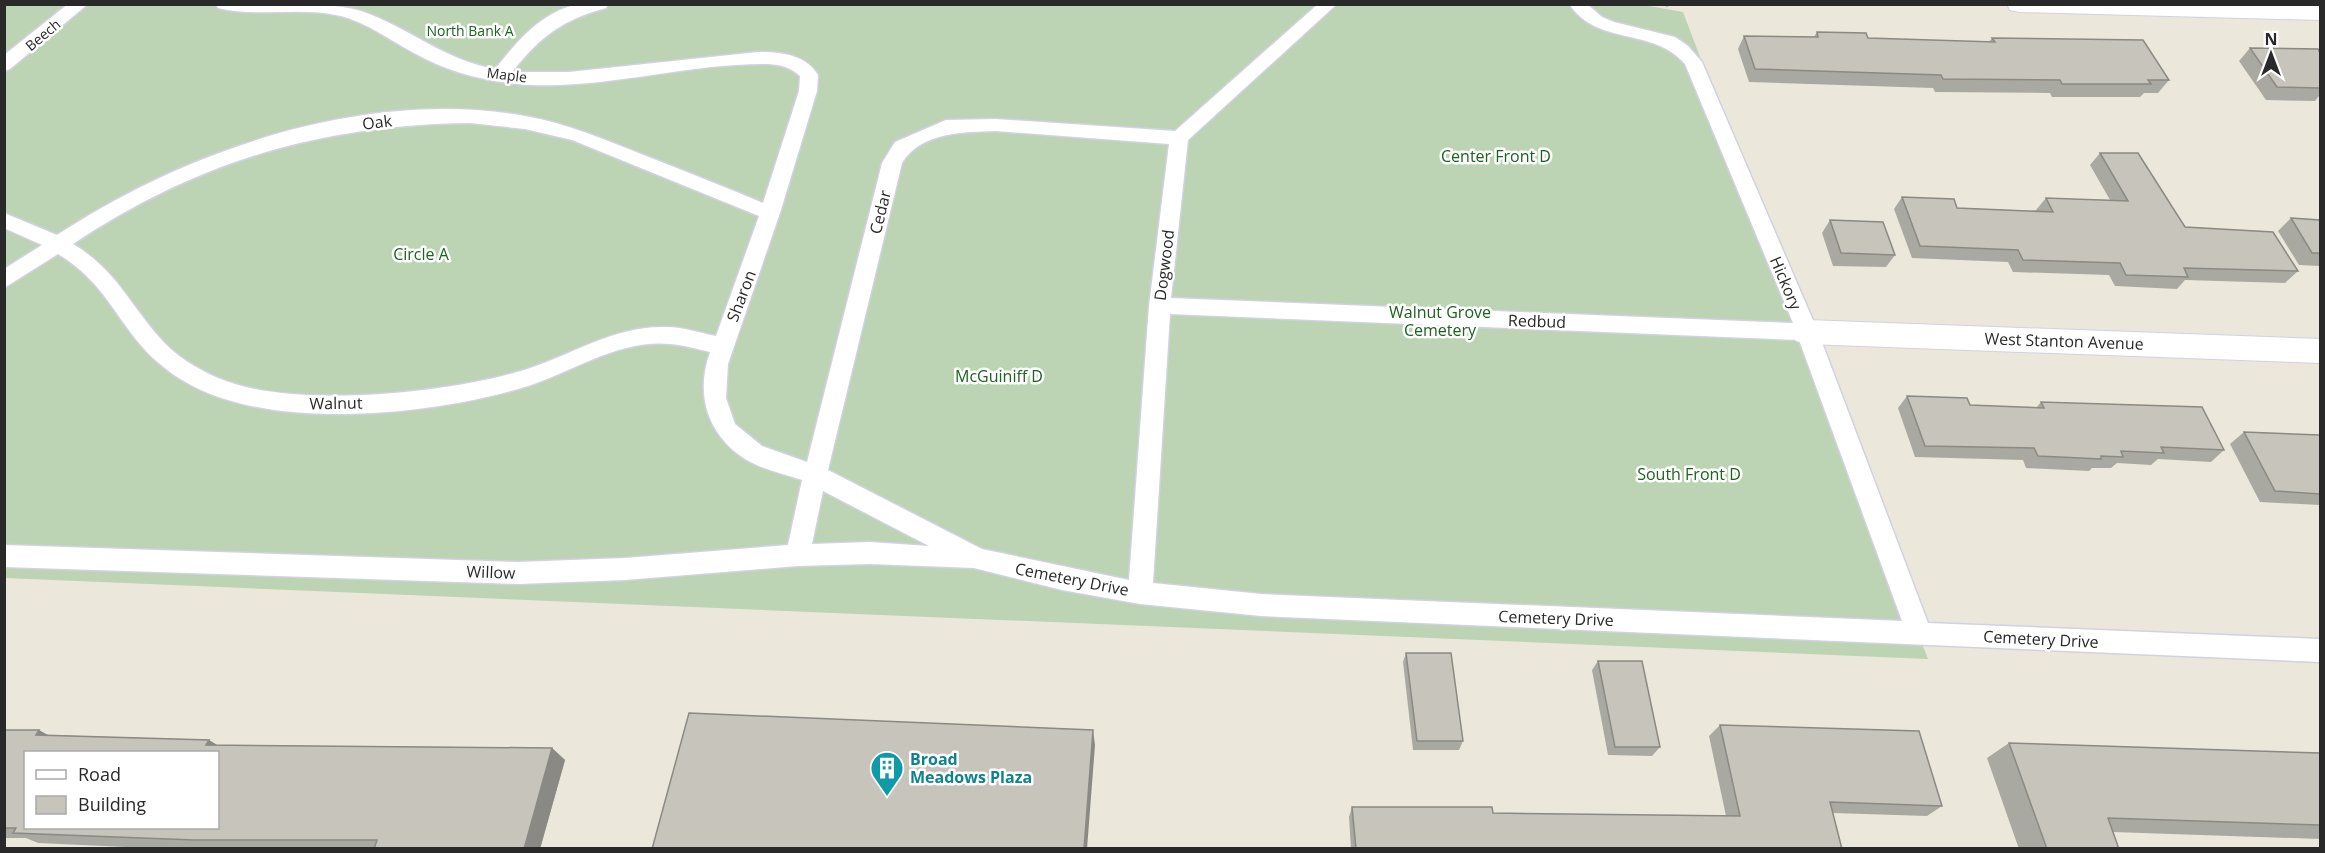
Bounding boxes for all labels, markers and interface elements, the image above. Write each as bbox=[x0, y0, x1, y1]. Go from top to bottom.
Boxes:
street label: Beech bbox=[21, 14, 64, 55]
park label: North Bank A bbox=[426, 21, 514, 40]
north arrow bbox=[2241, 24, 2301, 84]
text: N bbox=[2264, 28, 2278, 50]
street label: Maple bbox=[486, 63, 528, 86]
street label: Oak bbox=[361, 109, 394, 135]
park label: Center Front D bbox=[1441, 145, 1551, 167]
street label: Cedar bbox=[864, 187, 896, 236]
street label: Dogwood bbox=[1149, 228, 1179, 302]
park label: Circle A bbox=[393, 243, 450, 265]
street label: Hickory bbox=[1765, 253, 1807, 314]
street label: Sharon bbox=[721, 267, 761, 325]
park label: Walnut Grove Cemetery bbox=[1389, 301, 1491, 341]
street label: Redbud bbox=[1508, 309, 1566, 333]
street label: West Stanton Avenue bbox=[1984, 327, 2144, 355]
park label: McGuiniff D bbox=[955, 365, 1043, 387]
street label: Walnut bbox=[309, 392, 363, 414]
park label: South Front D bbox=[1637, 463, 1741, 485]
street label: Cemetery Drive bbox=[1013, 557, 1131, 601]
street label: Willow bbox=[466, 560, 516, 584]
street label: Cemetery Drive bbox=[1498, 605, 1614, 631]
street label: Cemetery Drive bbox=[1983, 625, 2099, 653]
place label: Broad Meadows Plaza bbox=[910, 748, 1032, 788]
building icon: Broad Meadows Plaza bbox=[869, 750, 905, 797]
legend bbox=[24, 751, 219, 829]
text: Road bbox=[78, 762, 121, 786]
text: Building bbox=[78, 792, 146, 816]

